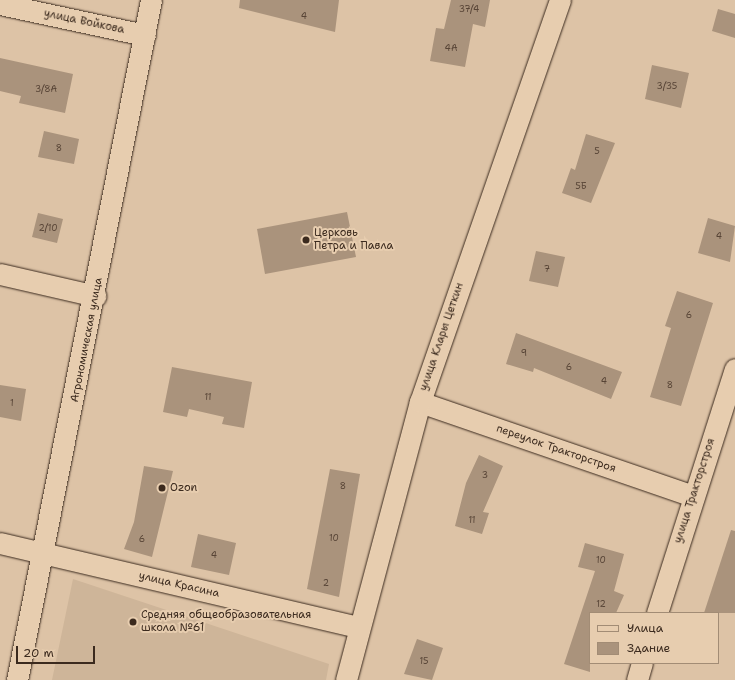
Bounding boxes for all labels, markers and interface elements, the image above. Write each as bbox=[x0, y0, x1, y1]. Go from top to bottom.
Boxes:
house number: 37/4 bbox=[459, 4, 479, 14]
street label: улица Войкова bbox=[43, 7, 125, 37]
house number: 4 bbox=[301, 11, 307, 21]
house number: 4А bbox=[445, 43, 457, 53]
house number: 3/35 bbox=[657, 81, 677, 91]
house number: 3/8А bbox=[35, 84, 57, 94]
house number: 8 bbox=[56, 143, 62, 153]
house number: 5 bbox=[594, 146, 600, 156]
house number: 5Б bbox=[575, 181, 587, 191]
house number: 2/10 bbox=[38, 223, 58, 233]
place label: Церковь Петра и Павла bbox=[314, 227, 393, 253]
house number: 4 bbox=[716, 231, 722, 241]
marker: Церковь Петра и Павла bbox=[301, 235, 311, 245]
house number: 7 bbox=[544, 264, 550, 274]
street label: Агрономическая улица bbox=[68, 276, 106, 404]
street label: улица Клары Цеткин bbox=[417, 281, 467, 393]
house number: 6 bbox=[686, 310, 692, 320]
house number: 9 bbox=[521, 348, 527, 358]
house number: 6 bbox=[566, 362, 572, 372]
house number: 4 bbox=[601, 376, 607, 386]
house number: 8 bbox=[667, 380, 673, 390]
house number: 11 bbox=[204, 392, 212, 402]
house number: 1 bbox=[10, 398, 14, 408]
street label: переулок Тракторстроя bbox=[494, 422, 618, 476]
street label: улица Тракторстроя bbox=[672, 437, 718, 545]
house number: 3 bbox=[482, 470, 488, 480]
place label: Ozon bbox=[170, 481, 197, 495]
house number: 8 bbox=[340, 481, 346, 491]
marker: Ozon bbox=[157, 483, 167, 493]
house number: 11 bbox=[468, 515, 476, 525]
house number: 10 bbox=[329, 533, 339, 543]
house number: 6 bbox=[139, 534, 145, 544]
house number: 4 bbox=[211, 550, 217, 560]
house number: 10 bbox=[596, 555, 606, 565]
street label: улица Красина bbox=[137, 569, 221, 601]
house number: 2 bbox=[323, 578, 329, 588]
house number: 12 bbox=[596, 599, 606, 609]
place label: Средняя общеобразовательная школа №61 bbox=[141, 609, 311, 635]
legend bbox=[589, 612, 719, 664]
marker: Средняя общеобразовательная школа №61 bbox=[128, 617, 138, 627]
text: Улица bbox=[627, 620, 663, 636]
scale bar bbox=[18, 638, 97, 664]
text: Здание bbox=[627, 640, 670, 656]
text: 20 m bbox=[23, 645, 54, 661]
house number: 15 bbox=[419, 656, 429, 666]

